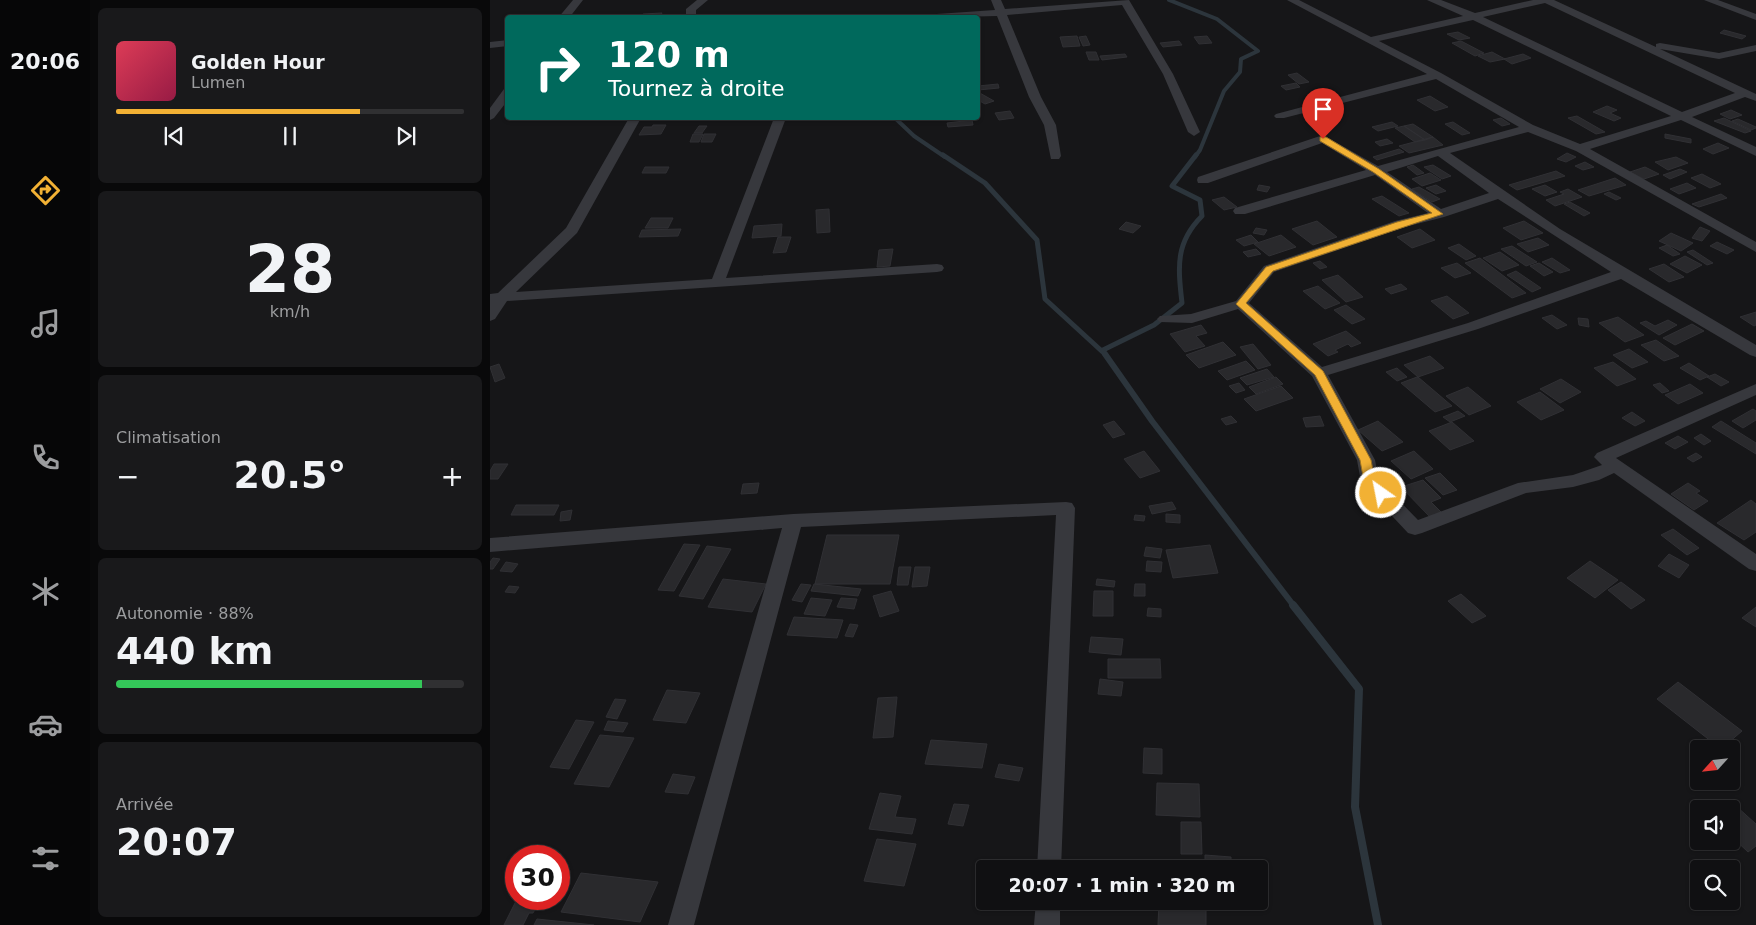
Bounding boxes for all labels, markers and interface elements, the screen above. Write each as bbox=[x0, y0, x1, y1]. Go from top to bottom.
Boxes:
icon: right bbox=[525, 35, 590, 100]
text: 120 m bbox=[608, 35, 730, 75]
text: 20:06 bbox=[10, 49, 80, 74]
text: Golden Hour bbox=[191, 51, 325, 73]
text: Lumen bbox=[191, 73, 245, 92]
text: Tournez à droite bbox=[608, 76, 785, 101]
pin bbox=[1302, 88, 1344, 139]
icon: arrive bbox=[1309, 95, 1337, 123]
icon: previous bbox=[160, 122, 188, 150]
icon: pause bbox=[276, 122, 304, 150]
icon: next bbox=[392, 122, 420, 150]
icon: directions bbox=[28, 173, 63, 208]
text: 28 bbox=[245, 232, 335, 307]
text: km/h bbox=[270, 302, 310, 321]
icon: music bbox=[28, 306, 63, 341]
text: Climatisation bbox=[116, 428, 221, 447]
icon: phone bbox=[28, 440, 63, 475]
text: 20.5° bbox=[234, 453, 346, 497]
text: − bbox=[116, 460, 139, 493]
text: + bbox=[441, 460, 464, 493]
position arrow bbox=[1354, 466, 1406, 518]
icon: climate bbox=[28, 574, 63, 609]
text: Autonomie · 88% bbox=[116, 604, 254, 623]
text: 440 km bbox=[116, 629, 273, 673]
icon: car bbox=[28, 707, 63, 742]
north arrow bbox=[1690, 740, 1740, 790]
map controls bbox=[1690, 740, 1740, 910]
text: Arrivée bbox=[116, 795, 173, 814]
button: sound bbox=[1690, 800, 1740, 850]
text: 20:07 bbox=[116, 820, 237, 864]
icon: filters bbox=[28, 841, 63, 876]
speed limit sign: 30 bbox=[505, 845, 570, 910]
button: search bbox=[1690, 860, 1740, 910]
text: 20:07 · 1 min · 320 m bbox=[1008, 874, 1236, 896]

